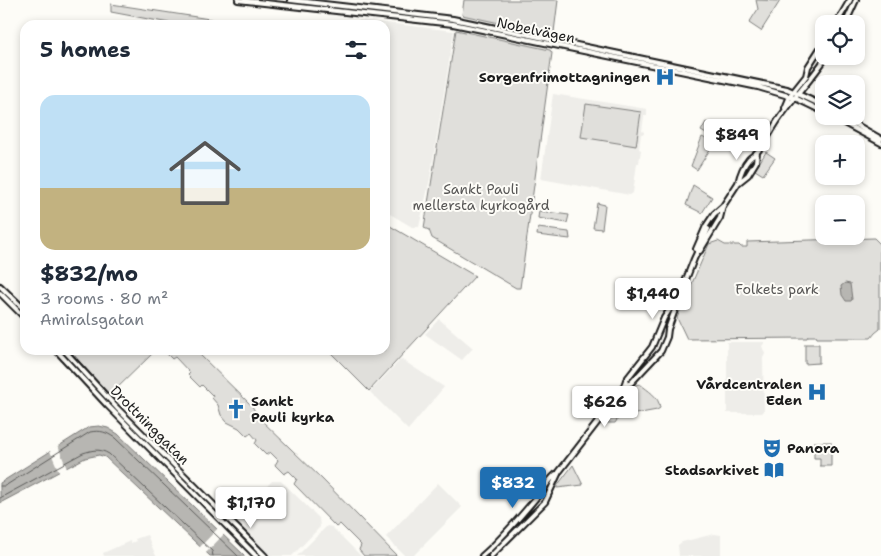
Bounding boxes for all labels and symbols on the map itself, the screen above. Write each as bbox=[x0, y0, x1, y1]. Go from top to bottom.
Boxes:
street label: Nobelvägen bbox=[495, 13, 577, 47]
hospital icon: Sorgenfrimottagningen bbox=[654, 66, 676, 88]
place label: Sorgenfrimottagningen bbox=[479, 68, 650, 86]
pin: $849 bbox=[707, 119, 767, 161]
park label: Sankt Pauli mellersta kyrkogård bbox=[412, 180, 550, 214]
pin: $1,440 bbox=[612, 278, 694, 320]
park label: Folkets park bbox=[735, 280, 819, 298]
place label: Vårdcentralen Eden bbox=[696, 375, 802, 409]
hospital icon: Vårdcentralen Eden bbox=[806, 381, 828, 403]
street label: Drottninggatan bbox=[107, 382, 194, 469]
pin: $626 bbox=[575, 386, 635, 428]
place label: Sankt Pauli kyrka bbox=[251, 392, 335, 426]
church icon: Sankt Pauli kyrka bbox=[225, 398, 247, 420]
theatre icon: Panora bbox=[761, 437, 783, 459]
place label: Panora bbox=[787, 439, 840, 457]
library icon: Stadsarkivet bbox=[763, 459, 785, 481]
place label: Stadsarkivet bbox=[665, 461, 759, 479]
pin: $832 bbox=[483, 466, 543, 509]
pin: $1,170 bbox=[210, 486, 292, 529]

